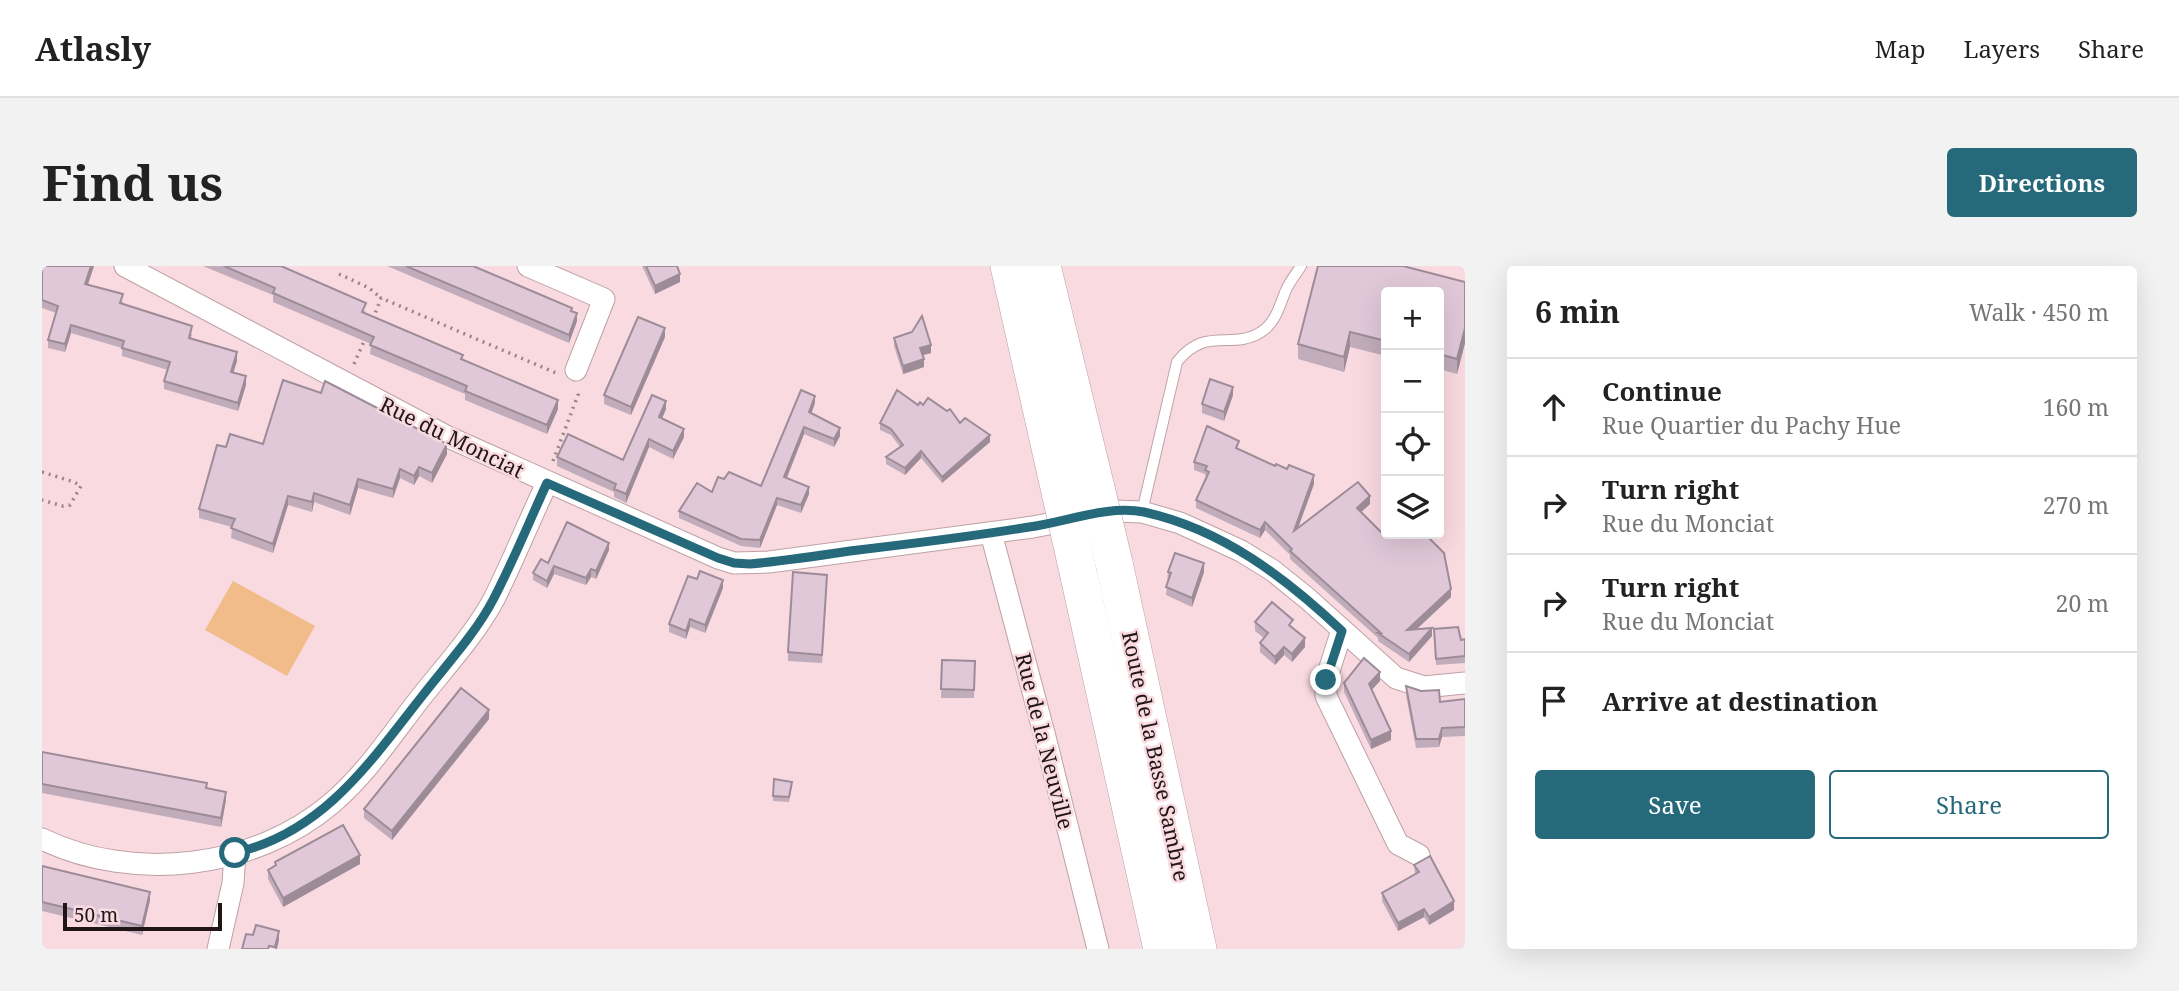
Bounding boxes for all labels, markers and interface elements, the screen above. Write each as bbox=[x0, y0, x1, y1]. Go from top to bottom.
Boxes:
text: Atlasly bbox=[35, 26, 151, 71]
text: Map bbox=[1875, 32, 1926, 65]
text: Layers bbox=[1964, 32, 2040, 65]
text: Share bbox=[2078, 32, 2144, 65]
button: Directions bbox=[1947, 148, 2137, 217]
text: Find us bbox=[42, 149, 223, 215]
map controls bbox=[1381, 287, 1444, 539]
button: + bbox=[1381, 287, 1444, 350]
text: 6 min bbox=[1535, 291, 1620, 332]
text: Walk · 450 m bbox=[1969, 296, 2109, 328]
button: − bbox=[1381, 350, 1444, 413]
text: Continue bbox=[1602, 373, 1722, 409]
icon: ahead bbox=[1535, 388, 1573, 426]
street label: Rue du Monciat bbox=[375, 390, 529, 484]
text: 160 m bbox=[2043, 391, 2109, 423]
text: Rue Quartier du Pachy Hue bbox=[1602, 409, 1901, 441]
button: locate bbox=[1381, 413, 1444, 476]
text: Turn right bbox=[1602, 471, 1739, 507]
button: layers bbox=[1381, 476, 1444, 539]
icon: right bbox=[1535, 486, 1573, 524]
text: 270 m bbox=[2043, 489, 2109, 521]
text: Rue du Monciat bbox=[1602, 507, 1774, 539]
text: Turn right bbox=[1602, 569, 1739, 605]
icon: right bbox=[1535, 584, 1573, 622]
text: 20 m bbox=[2056, 587, 2109, 619]
text: Rue du Monciat bbox=[1602, 605, 1774, 637]
street label: Route de la Basse Sambre bbox=[1116, 628, 1196, 884]
street label: Rue de la Neuville bbox=[1010, 650, 1080, 832]
route end bbox=[1310, 664, 1341, 695]
icon: arrive bbox=[1535, 682, 1573, 720]
text: Arrive at destination bbox=[1602, 683, 1878, 719]
button: Save bbox=[1535, 770, 1815, 839]
button: Share bbox=[1829, 770, 2109, 839]
route start bbox=[219, 837, 250, 868]
scale bar bbox=[63, 900, 222, 932]
text: 50 m bbox=[74, 902, 118, 928]

